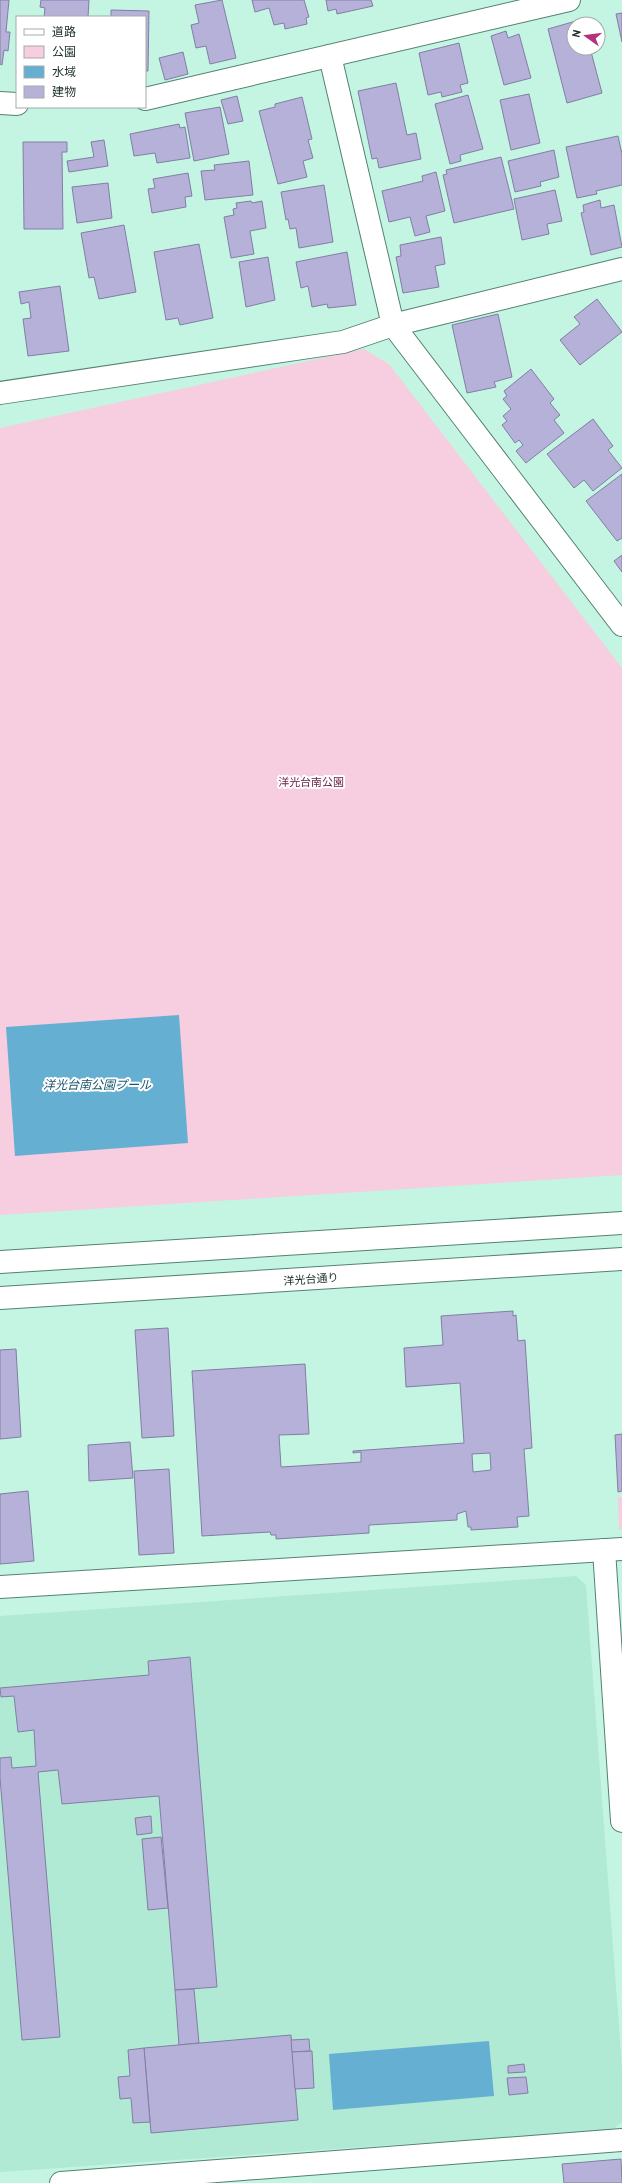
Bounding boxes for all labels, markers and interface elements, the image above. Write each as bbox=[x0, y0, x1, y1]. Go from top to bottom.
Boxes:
legend bbox=[16, 16, 146, 108]
north arrow bbox=[566, 16, 606, 56]
text: 道路 bbox=[52, 24, 76, 39]
text: N bbox=[569, 28, 584, 39]
text: 公園 bbox=[52, 44, 76, 59]
text: 水域 bbox=[52, 64, 76, 79]
text: 建物 bbox=[52, 84, 76, 99]
park label: 洋光台南公園 bbox=[278, 775, 344, 789]
water label: 洋光台南公園プール bbox=[43, 1077, 152, 1092]
street label: 洋光台通り bbox=[283, 1270, 339, 1288]

